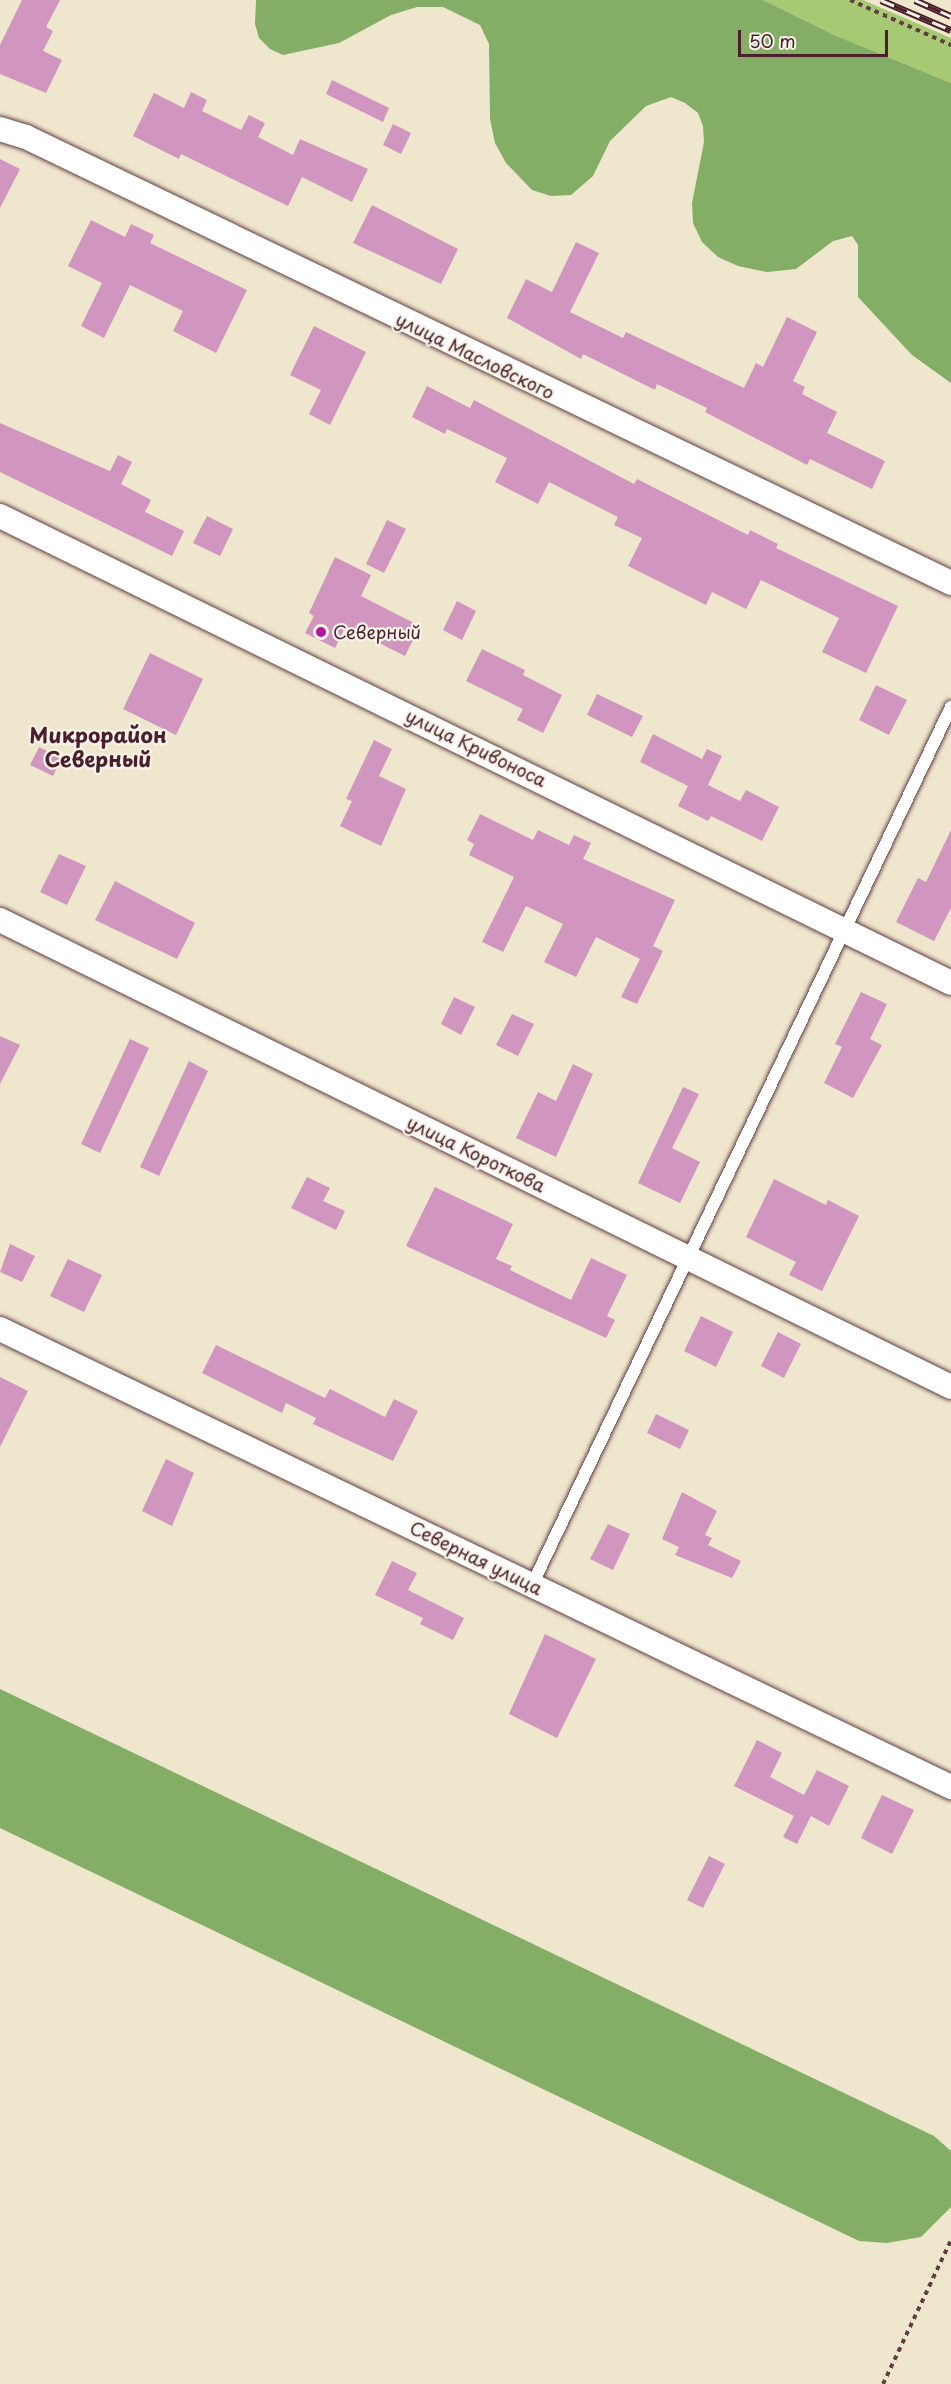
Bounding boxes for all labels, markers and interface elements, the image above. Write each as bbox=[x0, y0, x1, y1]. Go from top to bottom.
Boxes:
scale bar bbox=[741, 18, 891, 56]
text: 50 m bbox=[749, 27, 796, 54]
street label: улица Масловского bbox=[392, 308, 558, 404]
place label: Северный bbox=[333, 621, 421, 643]
marker: Северный bbox=[314, 625, 328, 639]
street label: улица Кривоноса bbox=[402, 704, 550, 792]
district label: Микрорайон Северный bbox=[29, 721, 167, 771]
street label: улица Короткова bbox=[403, 1111, 549, 1197]
street label: Северная улица bbox=[406, 1516, 546, 1600]

